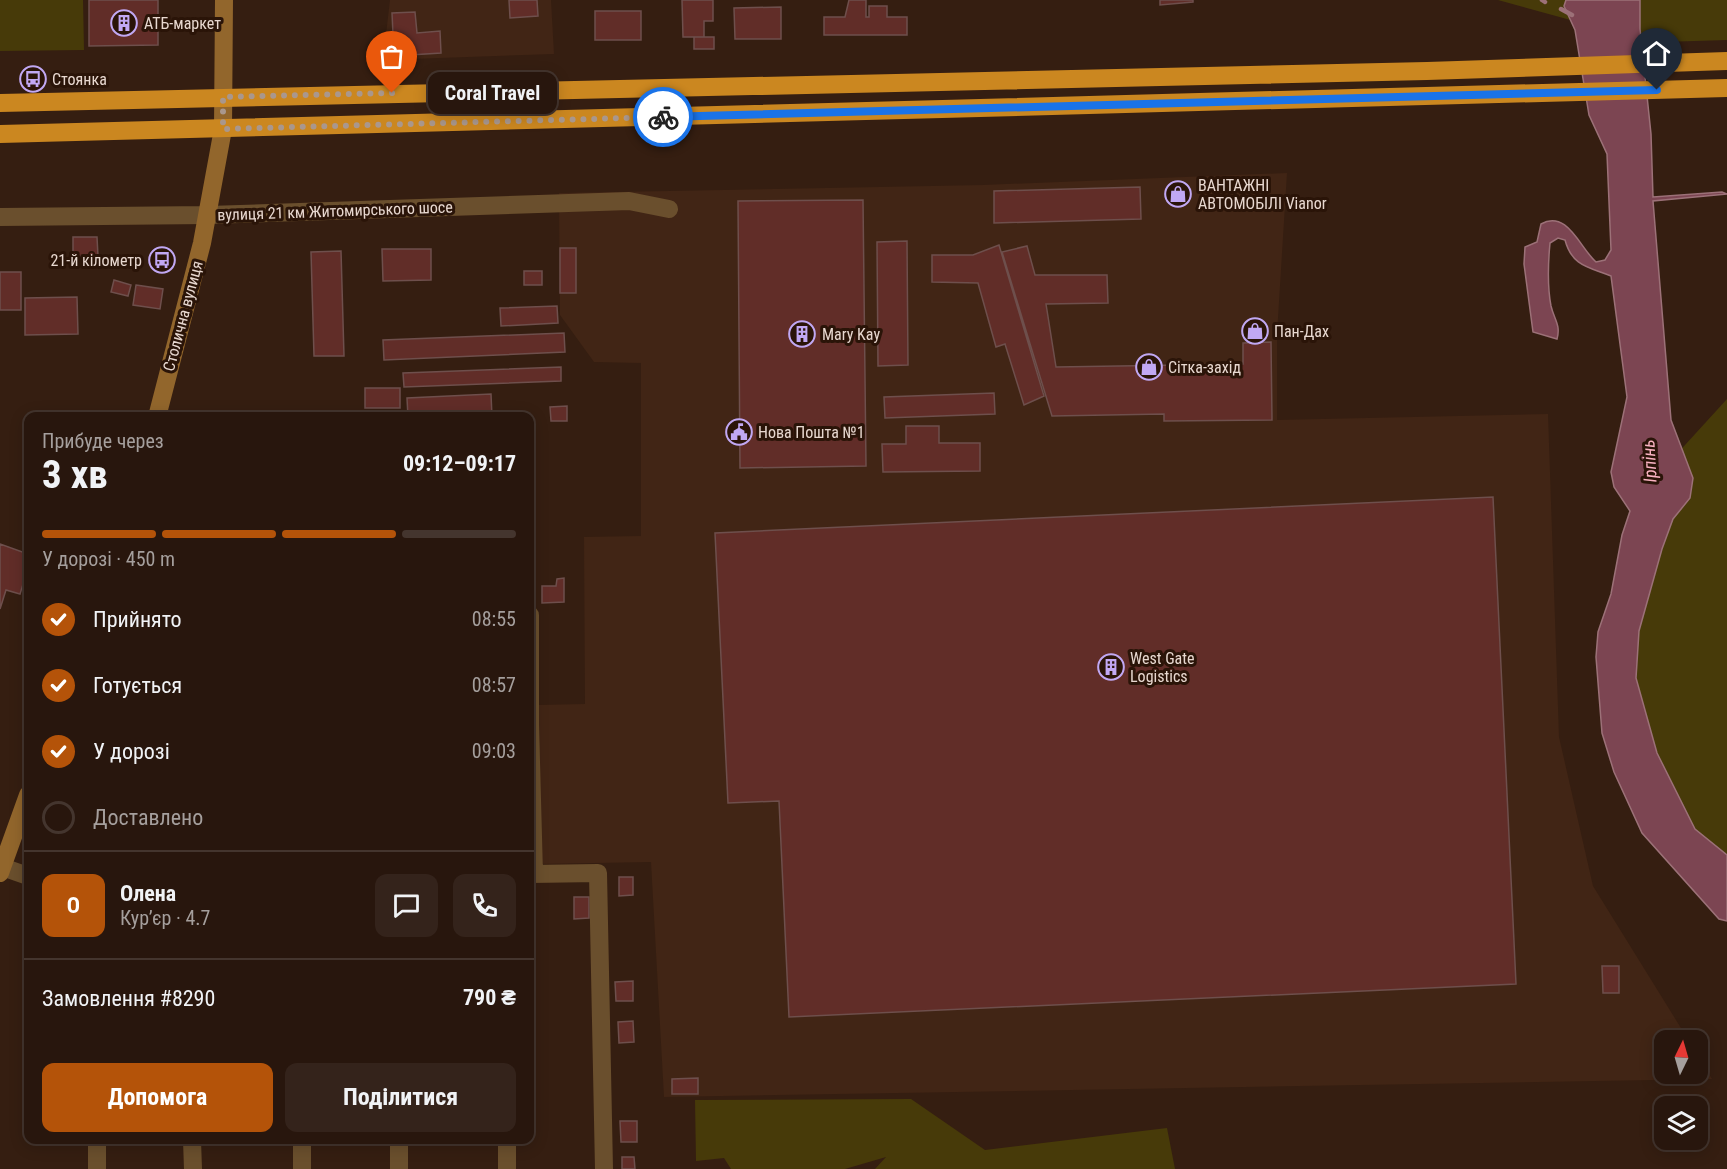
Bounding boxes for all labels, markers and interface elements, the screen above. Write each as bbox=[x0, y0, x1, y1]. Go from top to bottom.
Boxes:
building icon: АТБ-маркет bbox=[109, 8, 139, 38]
place label: АТБ-маркет bbox=[144, 14, 221, 33]
pin bbox=[1631, 28, 1682, 90]
pin bbox=[366, 31, 417, 93]
icon: home bbox=[1640, 37, 1673, 70]
icon: bag bbox=[375, 40, 408, 73]
bus stop icon: Стоянка bbox=[18, 64, 48, 94]
place label: Стоянка bbox=[52, 70, 107, 89]
callout: Coral Travel bbox=[428, 72, 557, 114]
text: Coral Travel bbox=[445, 81, 540, 105]
courier bbox=[633, 87, 693, 147]
icon: bike bbox=[647, 101, 680, 134]
place label: ВАНТАЖНІ АВТОМОБІЛІ Vianor bbox=[1198, 176, 1327, 213]
shop icon: ВАНТАЖНІ АВТОМОБІЛІ Vianor bbox=[1163, 179, 1193, 209]
street label: вулиця 21 км Житомирського шосе bbox=[217, 197, 453, 225]
bus stop icon: 21-й кілометр bbox=[147, 245, 177, 275]
place label: 21-й кілометр bbox=[50, 251, 142, 270]
street label: Столична вулиця bbox=[159, 259, 207, 373]
shop icon: Пан-Дах bbox=[1240, 316, 1270, 346]
building icon: Mary Kay bbox=[787, 319, 817, 349]
place label: Пан-Дах bbox=[1274, 322, 1329, 341]
place label: Mary Kay bbox=[822, 325, 880, 344]
shop icon: Сітка-захід bbox=[1134, 352, 1164, 382]
place label: Сітка-захід bbox=[1168, 358, 1241, 377]
public building icon: Нова Пошта №1 bbox=[724, 417, 754, 447]
place label: Нова Пошта №1 bbox=[758, 423, 865, 442]
text: Прибуде через bbox=[42, 429, 164, 453]
water label: Ірпінь bbox=[1637, 439, 1661, 483]
text: 09:12–09:17 bbox=[403, 451, 516, 476]
text: 3 хв bbox=[42, 452, 108, 498]
text: У дорозі · 450 m bbox=[42, 547, 175, 571]
icon: check bbox=[42, 603, 75, 636]
text: Прийнято bbox=[93, 607, 182, 632]
text: 08:55 bbox=[472, 607, 516, 631]
place label: West Gate Logistics bbox=[1130, 649, 1195, 686]
building icon: West Gate Logistics bbox=[1096, 652, 1126, 682]
icon: check bbox=[42, 669, 75, 702]
text: Готується bbox=[93, 673, 182, 698]
text: 08:57 bbox=[472, 673, 516, 697]
icon: check bbox=[42, 735, 75, 768]
text: У дорозі bbox=[93, 739, 170, 764]
text: 09:03 bbox=[472, 739, 516, 763]
text: Доставлено bbox=[93, 805, 203, 830]
button: chat bbox=[375, 874, 438, 937]
button: phone bbox=[453, 874, 516, 937]
text: Олена bbox=[120, 881, 176, 906]
text: О bbox=[67, 893, 80, 918]
text: Кур’єр · 4.7 bbox=[120, 906, 210, 930]
text: 790 ₴ bbox=[463, 985, 516, 1010]
text: Замовлення #8290 bbox=[42, 986, 215, 1011]
north arrow bbox=[1654, 1030, 1708, 1084]
map controls bbox=[1654, 1030, 1708, 1150]
button: Допомога bbox=[42, 1063, 273, 1132]
button: Поділитися bbox=[285, 1063, 516, 1132]
button: layers bbox=[1654, 1096, 1708, 1150]

